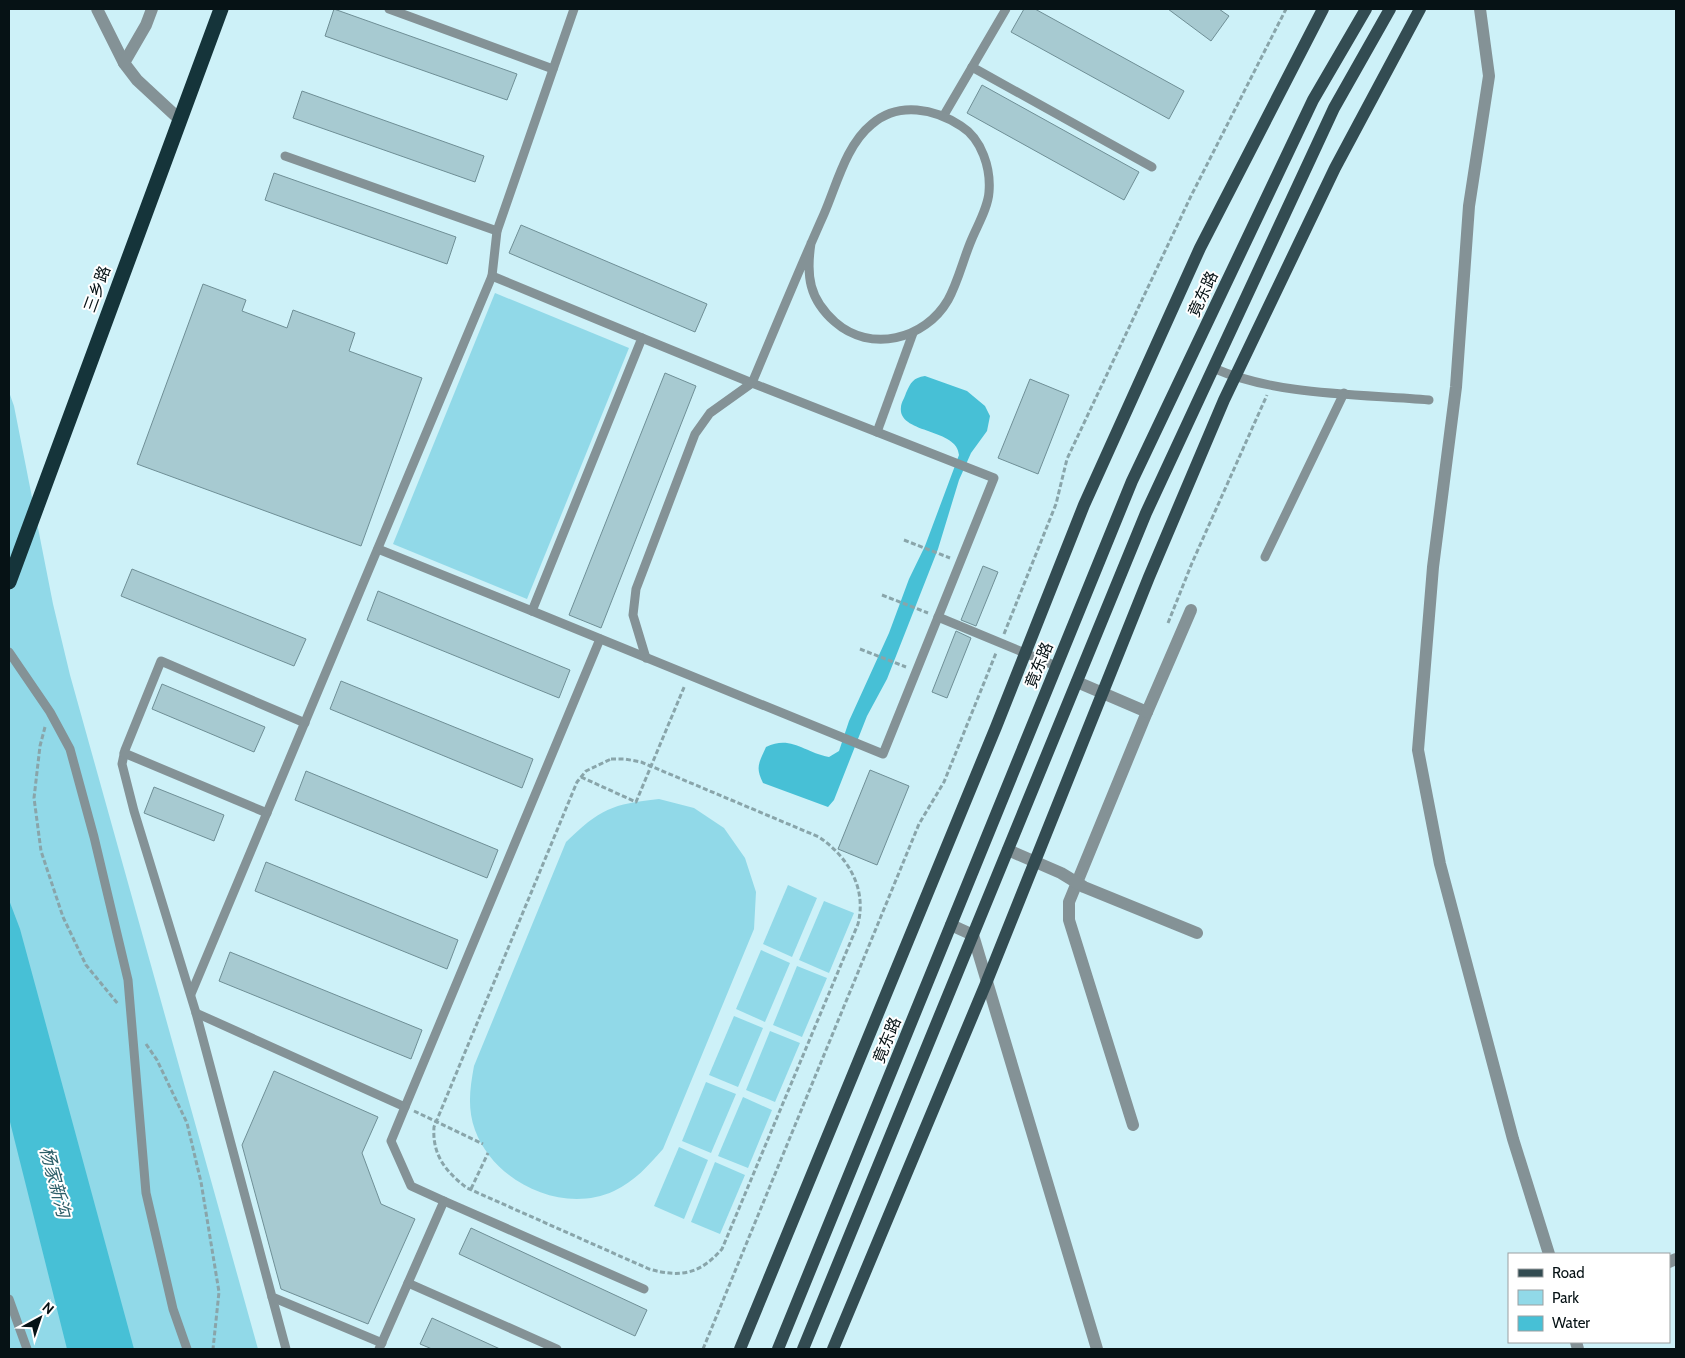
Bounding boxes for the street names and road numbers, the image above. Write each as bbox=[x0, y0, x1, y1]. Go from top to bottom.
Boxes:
street label: 三乡路 bbox=[80, 263, 114, 315]
street label: 竟东路 bbox=[1184, 268, 1222, 320]
street label: 竟东路 bbox=[1021, 639, 1057, 691]
street label: 竟东路 bbox=[869, 1014, 905, 1066]

